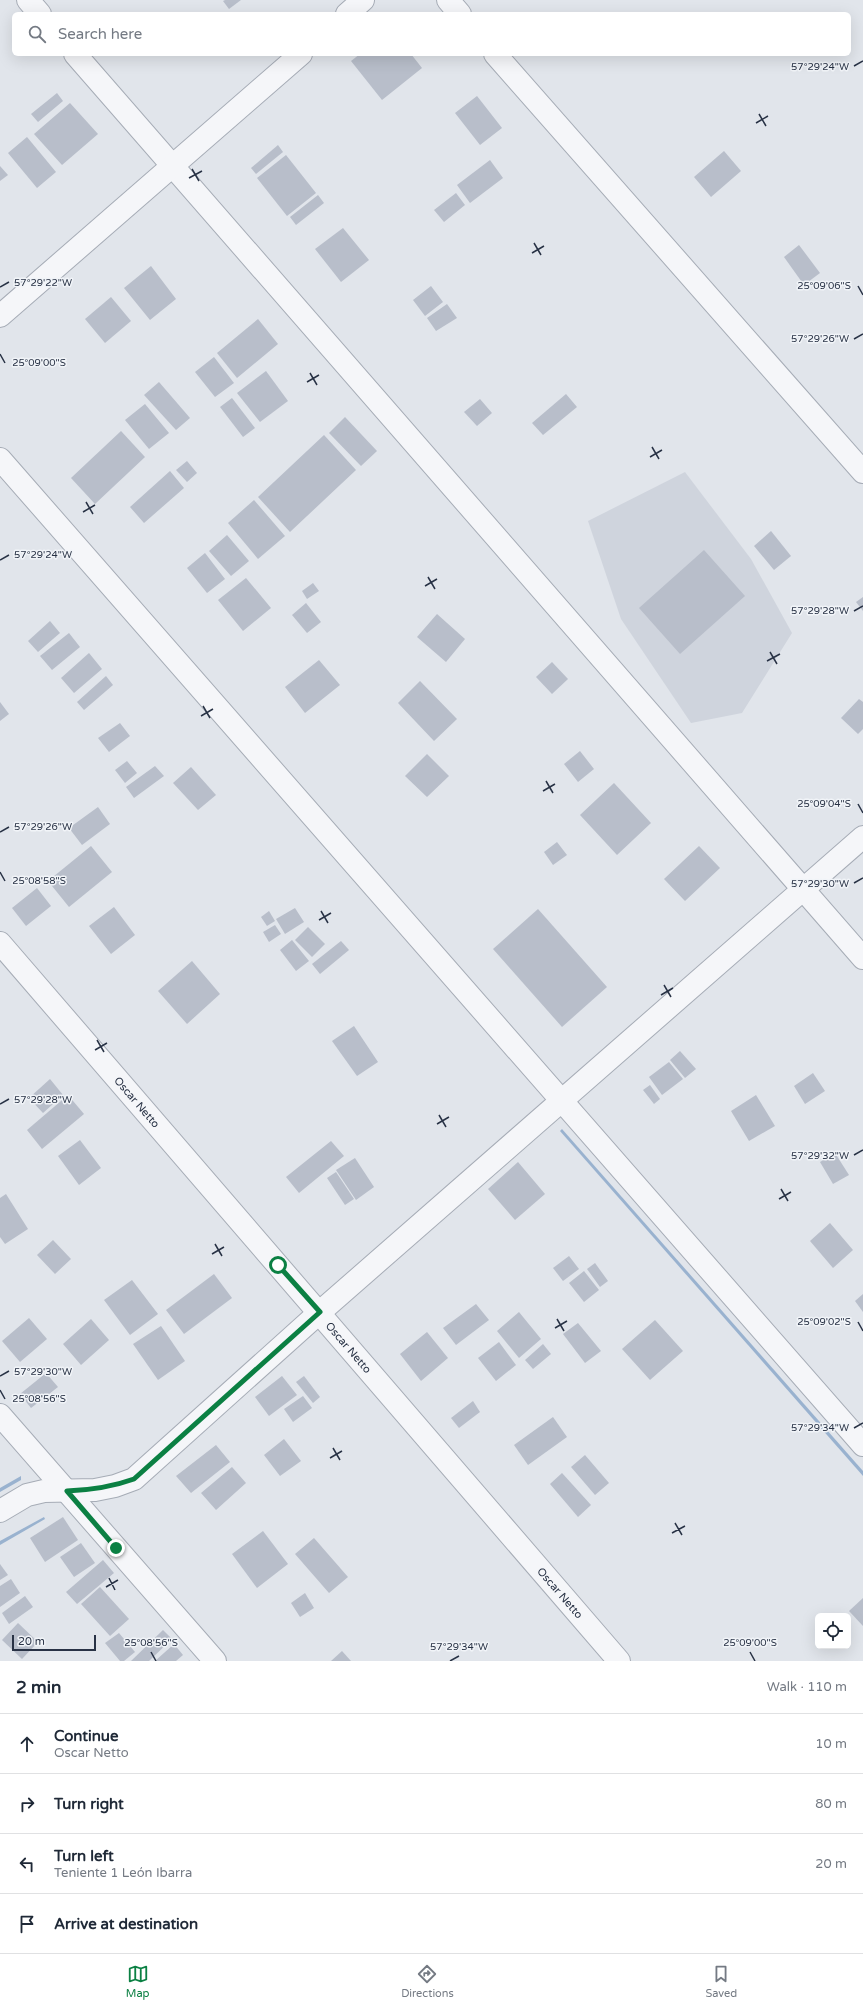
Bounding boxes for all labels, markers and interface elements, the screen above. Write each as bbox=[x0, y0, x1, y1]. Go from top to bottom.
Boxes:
search box bbox=[12, 12, 851, 56]
icon: search bbox=[26, 23, 48, 45]
text: Search here bbox=[58, 25, 142, 43]
text: 57°29'24"W bbox=[791, 61, 849, 73]
text: 57°29'22"W bbox=[14, 277, 72, 289]
text: 25°09'06"S bbox=[797, 280, 851, 292]
text: 57°29'26"W bbox=[791, 333, 849, 345]
text: 25°09'00"S bbox=[12, 357, 66, 369]
text: 57°29'24"W bbox=[14, 549, 72, 561]
text: 57°29'28"W bbox=[791, 605, 849, 617]
text: 25°09'04"S bbox=[797, 798, 851, 810]
text: 57°29'26"W bbox=[14, 821, 72, 833]
text: 25°08'58"S bbox=[12, 875, 66, 887]
text: 57°29'30"W bbox=[791, 878, 849, 890]
street label: Oscar Netto bbox=[111, 1074, 163, 1131]
text: 57°29'28"W bbox=[14, 1094, 72, 1106]
text: 57°29'32"W bbox=[791, 1150, 849, 1162]
route start bbox=[269, 1256, 287, 1274]
text: 25°09'02"S bbox=[797, 1316, 851, 1328]
street label: Oscar Netto bbox=[323, 1320, 374, 1376]
text: 57°29'30"W bbox=[14, 1366, 72, 1378]
text: 25°08'56"S bbox=[12, 1393, 66, 1405]
text: 57°29'34"W bbox=[791, 1422, 849, 1434]
route end bbox=[107, 1539, 125, 1557]
street label: Oscar Netto bbox=[534, 1565, 586, 1622]
map controls bbox=[815, 1613, 851, 1649]
button: locate bbox=[815, 1613, 851, 1649]
scale bar bbox=[12, 1633, 96, 1652]
text: 20 m bbox=[18, 1635, 45, 1648]
text: 25°08'56"S bbox=[124, 1637, 178, 1649]
text: 25°09'00"S bbox=[723, 1637, 777, 1649]
text: 57°29'34"W bbox=[430, 1641, 488, 1653]
text: 2 min bbox=[16, 1677, 61, 1698]
text: Walk · 110 m bbox=[767, 1679, 847, 1695]
text: Continue bbox=[54, 1727, 118, 1745]
icon: ahead bbox=[16, 1733, 38, 1755]
text: 10 m bbox=[815, 1736, 847, 1752]
text: Oscar Netto bbox=[54, 1745, 129, 1761]
icon: right bbox=[16, 1793, 38, 1815]
text: Turn right bbox=[54, 1795, 124, 1813]
text: 80 m bbox=[815, 1796, 847, 1812]
text: Turn left bbox=[54, 1847, 114, 1865]
icon: left bbox=[16, 1853, 38, 1875]
text: 20 m bbox=[815, 1856, 847, 1872]
text: Teniente 1 León Ibarra bbox=[54, 1865, 192, 1881]
icon: arrive bbox=[16, 1913, 38, 1935]
text: Arrive at destination bbox=[54, 1915, 198, 1933]
tab: Map bbox=[126, 1963, 150, 2000]
tab: Directions bbox=[401, 1963, 454, 2000]
tab: Saved bbox=[705, 1963, 737, 2000]

